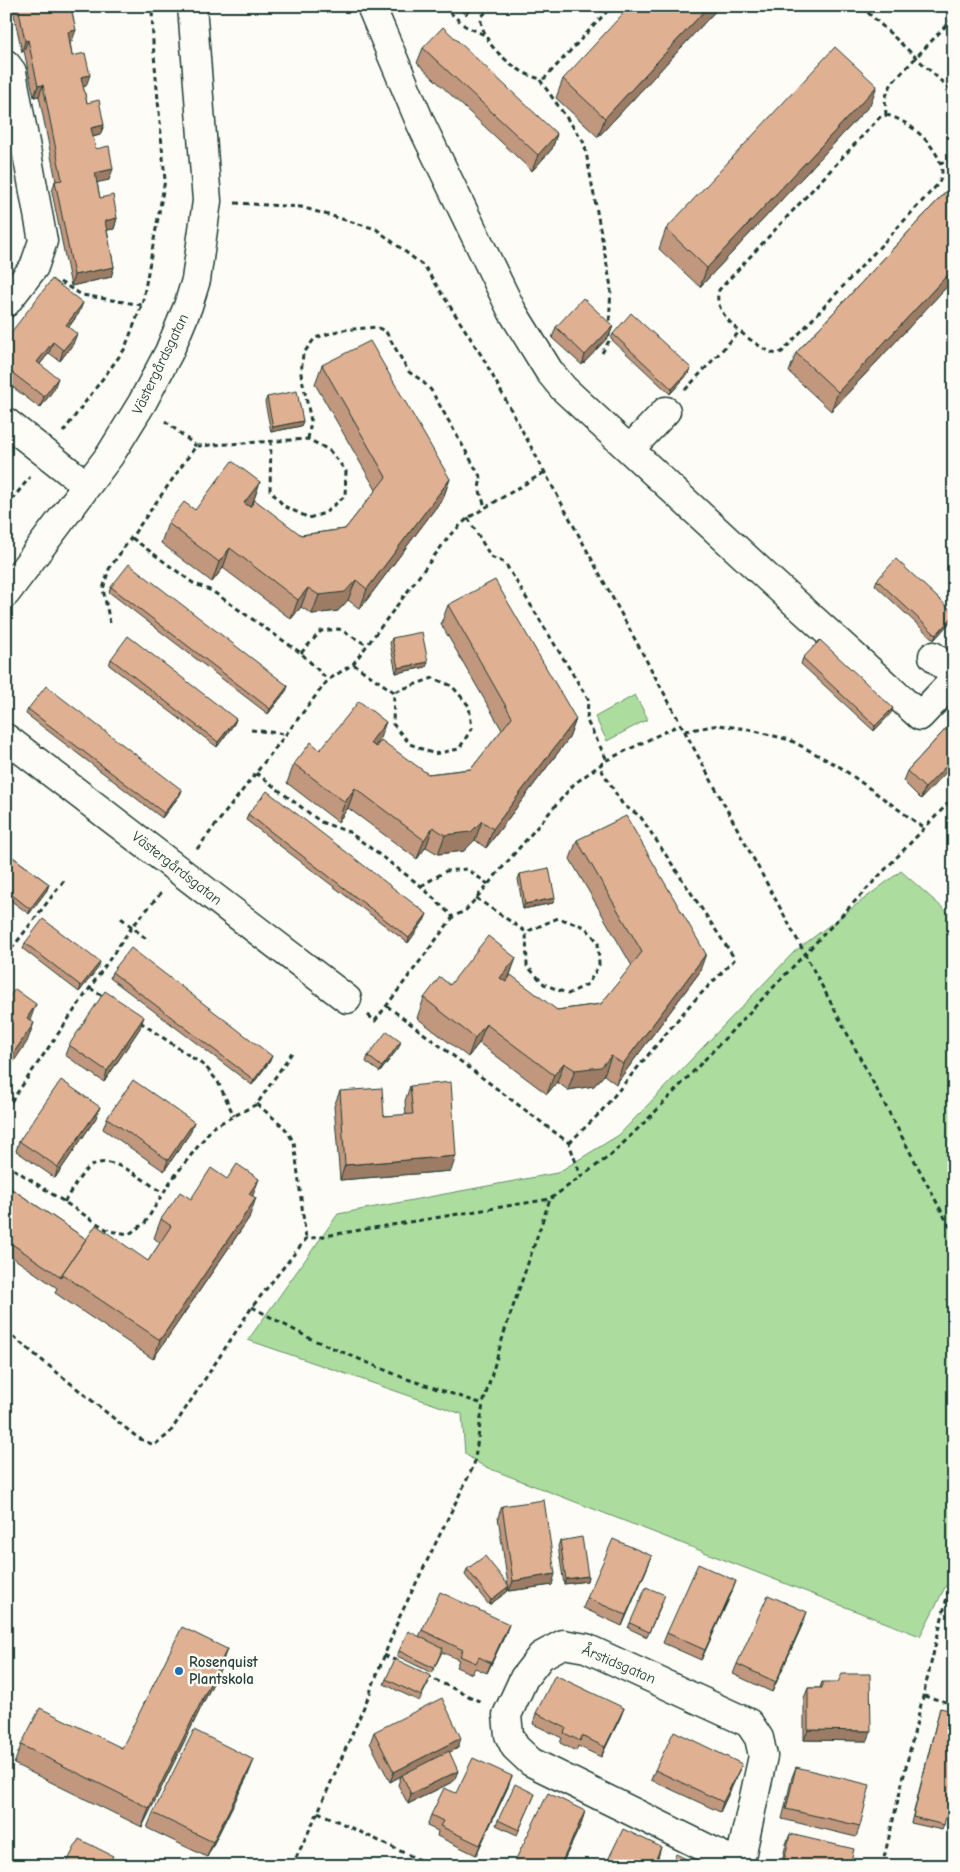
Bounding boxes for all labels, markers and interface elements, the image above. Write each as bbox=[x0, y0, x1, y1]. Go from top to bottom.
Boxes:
street label: Västergårdsgatan bbox=[128, 311, 192, 417]
street label: Västergårdsgatan bbox=[128, 827, 226, 909]
street label: Årstidsgatan bbox=[579, 1639, 659, 1688]
place label: Rosenquist Plantskola bbox=[189, 1653, 259, 1688]
marker: Rosenquist Plantskola bbox=[173, 1665, 185, 1677]

